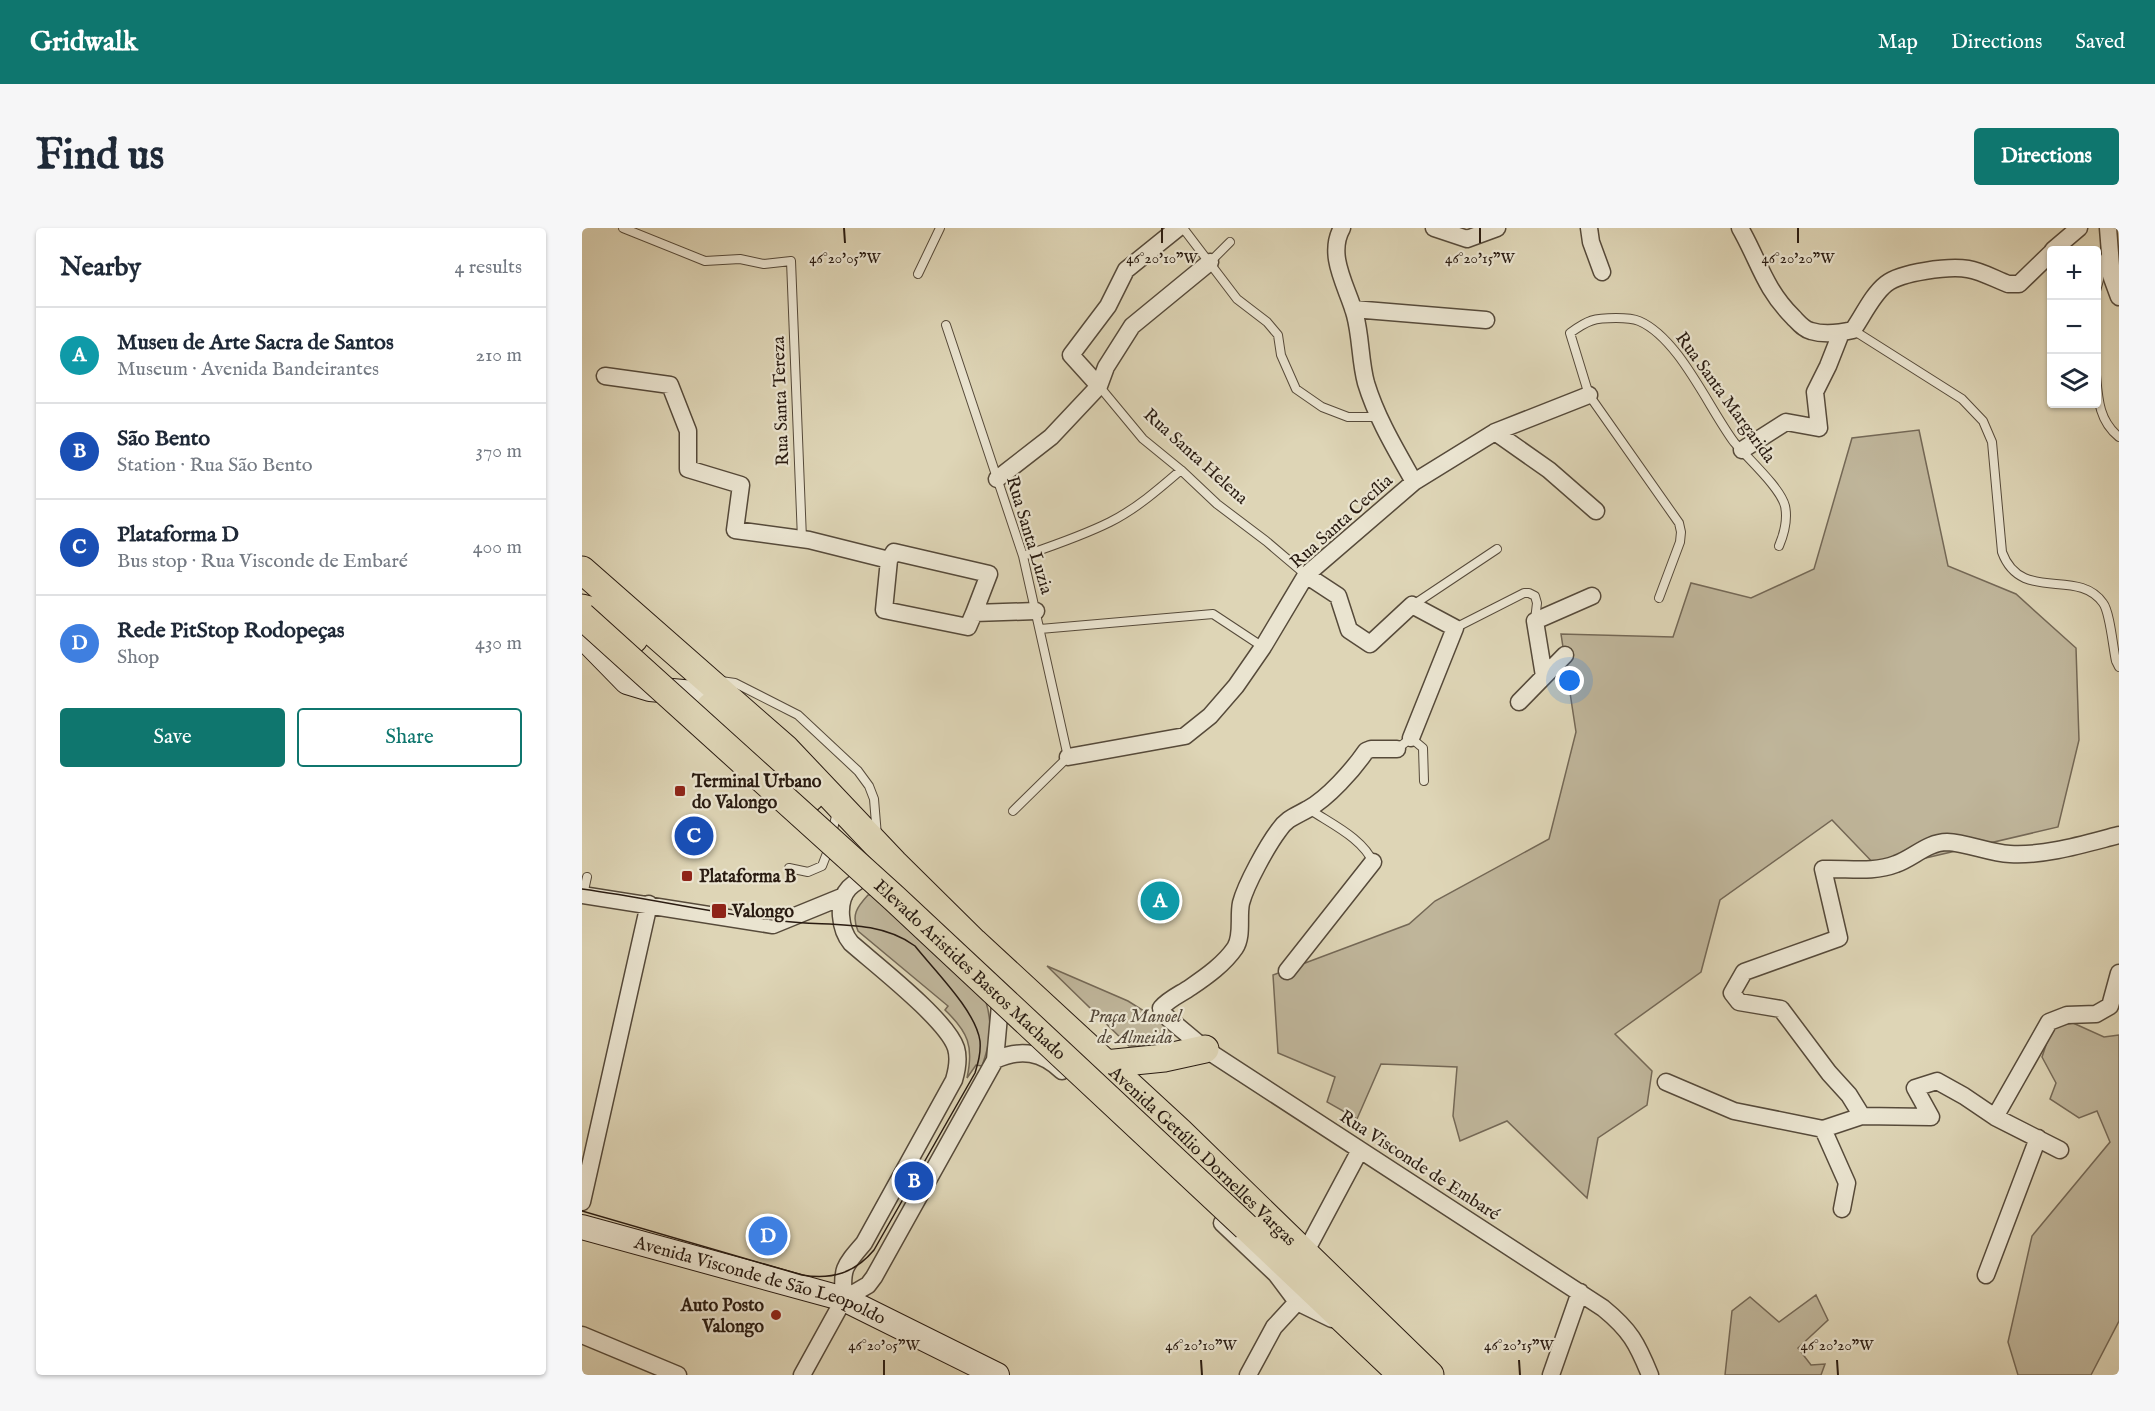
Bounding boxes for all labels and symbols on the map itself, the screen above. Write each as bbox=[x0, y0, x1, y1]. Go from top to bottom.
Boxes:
text: 46°20'05"W bbox=[809, 249, 881, 268]
text: 46°20'10"W bbox=[1126, 249, 1198, 268]
text: 46°20'15"W bbox=[1445, 249, 1516, 268]
text: 46°20'20"W bbox=[1761, 249, 1835, 268]
street label: Rua Santa Margarida bbox=[1669, 328, 1780, 468]
street label: Rua Santa Tereza bbox=[768, 335, 795, 466]
street label: Rua Santa Helena bbox=[1138, 404, 1252, 510]
street label: Rua Santa Cecília bbox=[1286, 470, 1398, 574]
street label: Rua Santa Luzia bbox=[1000, 474, 1057, 597]
your location bbox=[1555, 666, 1584, 695]
place label: Terminal Urbano do Valongo bbox=[691, 771, 822, 815]
marker: Terminal Urbano do Valongo bbox=[673, 784, 687, 798]
pin: C bbox=[674, 814, 714, 858]
place label: Plataforma B bbox=[699, 866, 796, 889]
marker: Plataforma B bbox=[680, 869, 694, 883]
street label: Elevado Aristides Bastos Machado bbox=[868, 875, 1070, 1066]
pin: A bbox=[1140, 878, 1180, 924]
place label: Valongo bbox=[731, 901, 794, 924]
marker: Valongo bbox=[710, 902, 728, 920]
park label: Praça Manoel de Almeida bbox=[1089, 1006, 1183, 1050]
street label: Avenida Getúlio Dornelles Vargas bbox=[1102, 1061, 1300, 1252]
street label: Rua Visconde de Embaré bbox=[1335, 1106, 1504, 1227]
pin: B bbox=[894, 1158, 934, 1204]
pin: D bbox=[748, 1214, 788, 1258]
street label: Avenida Visconde de São Leopoldo bbox=[630, 1232, 889, 1331]
place label: Auto Posto Valongo bbox=[680, 1295, 764, 1339]
marker: Auto Posto Valongo bbox=[769, 1308, 783, 1322]
text: 46°20'05"W bbox=[848, 1336, 920, 1355]
text: 46°20'10"W bbox=[1165, 1336, 1237, 1355]
text: 46°20'15"W bbox=[1484, 1336, 1555, 1355]
text: 46°20'20"W bbox=[1800, 1336, 1874, 1355]

